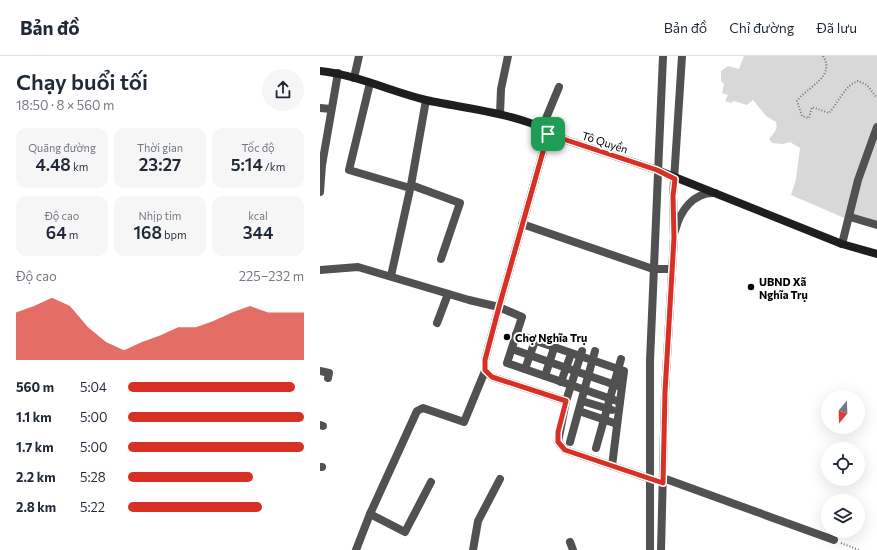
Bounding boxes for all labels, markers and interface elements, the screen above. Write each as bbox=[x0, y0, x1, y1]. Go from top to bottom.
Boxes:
text: Bản đồ bbox=[20, 16, 80, 39]
text: Bản đồ bbox=[664, 19, 707, 36]
text: Chỉ đường bbox=[729, 19, 794, 36]
text: Đã lưu bbox=[816, 19, 857, 36]
text: Chạy buổi tối bbox=[16, 68, 148, 95]
button: share bbox=[262, 69, 304, 111]
text: 18:50 · 8 × 560 m bbox=[16, 97, 114, 113]
pin bbox=[531, 117, 565, 151]
icon: arrive bbox=[537, 123, 559, 145]
street label: Tô Quyền bbox=[580, 128, 630, 156]
text: Quãng đường bbox=[28, 141, 96, 154]
text: Thời gian bbox=[137, 141, 183, 154]
text: Tốc độ bbox=[241, 141, 275, 154]
text: 4.48 bbox=[36, 154, 71, 175]
text: 23:27 bbox=[139, 154, 181, 175]
text: 5:14 bbox=[231, 154, 263, 175]
text: km bbox=[71, 160, 88, 173]
text: /km bbox=[263, 160, 285, 173]
text: Độ cao bbox=[45, 209, 79, 222]
text: Nhịp tim bbox=[139, 209, 181, 222]
text: kcal bbox=[248, 209, 268, 222]
text: 64 bbox=[46, 222, 67, 243]
text: 168 bbox=[133, 222, 162, 243]
text: 344 bbox=[243, 222, 273, 243]
text: m bbox=[67, 228, 78, 241]
text: bpm bbox=[162, 228, 187, 241]
text: Độ cao bbox=[16, 268, 57, 284]
text: 225–232 m bbox=[239, 268, 304, 284]
place label: UBND Xã Nghĩa Trụ bbox=[759, 275, 808, 302]
marker: UBND Xã Nghĩa Trụ bbox=[746, 282, 756, 292]
place label: Chợ Nghĩa Trụ bbox=[515, 331, 587, 345]
marker: Chợ Nghĩa Trụ bbox=[502, 332, 512, 342]
text: 560 m bbox=[16, 379, 54, 395]
text: 5:04 bbox=[80, 379, 107, 395]
north arrow bbox=[821, 390, 865, 434]
map controls bbox=[821, 390, 865, 538]
text: 1.1 km bbox=[16, 409, 52, 425]
text: 5:00 bbox=[80, 409, 108, 425]
text: 1.7 km bbox=[16, 439, 54, 455]
text: 5:00 bbox=[80, 439, 108, 455]
button: locate bbox=[821, 442, 865, 486]
text: 2.2 km bbox=[16, 469, 56, 485]
text: 5:28 bbox=[80, 469, 106, 485]
button: layers bbox=[821, 494, 865, 538]
text: 2.8 km bbox=[16, 499, 56, 515]
text: 5:22 bbox=[80, 499, 105, 515]

